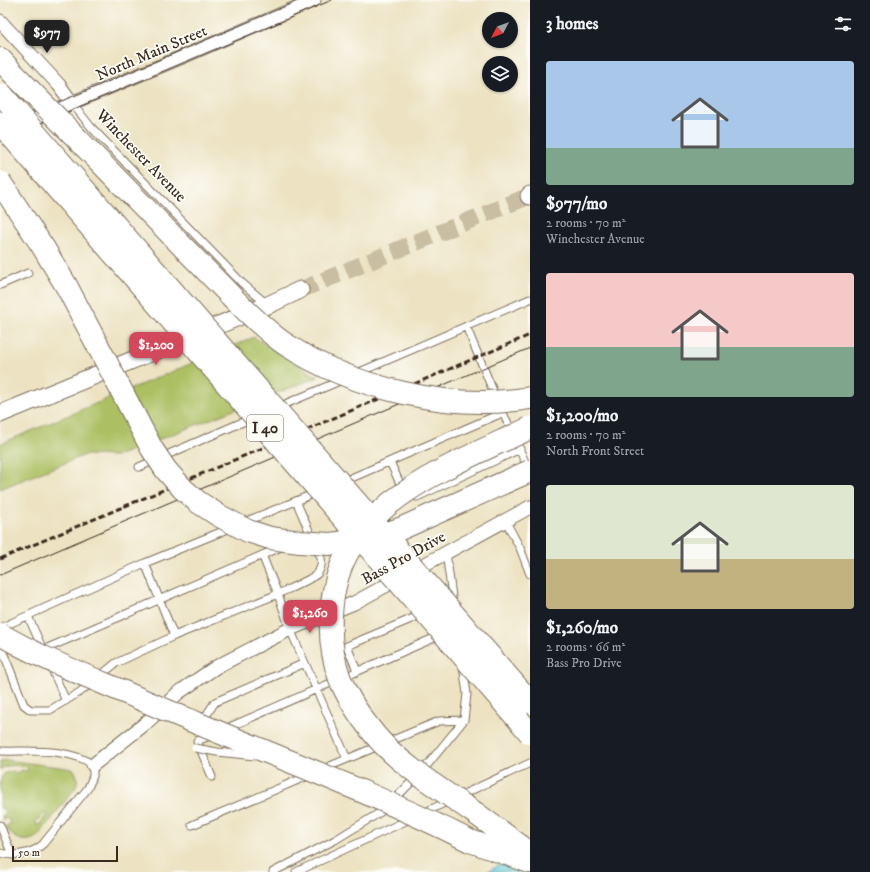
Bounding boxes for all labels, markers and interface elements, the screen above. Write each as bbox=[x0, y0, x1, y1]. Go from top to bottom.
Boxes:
north arrow bbox=[482, 12, 518, 48]
map controls bbox=[482, 12, 518, 92]
text: 3 homes bbox=[546, 13, 599, 35]
icon: filters bbox=[832, 13, 854, 35]
pin: $977 bbox=[23, 20, 71, 54]
street label: North Main Street bbox=[93, 21, 210, 85]
text: $977 bbox=[33, 25, 61, 41]
button: layers bbox=[482, 56, 518, 92]
icon: home bbox=[664, 87, 736, 159]
street label: Winchester Avenue bbox=[91, 104, 191, 207]
text: $977/mo bbox=[546, 193, 607, 215]
text: 2 rooms · 70 m² bbox=[546, 215, 626, 231]
text: Winchester Avenue bbox=[546, 231, 645, 247]
icon: home bbox=[664, 299, 736, 371]
pin: $1,200 bbox=[123, 332, 189, 366]
text: $1,200 bbox=[138, 337, 174, 353]
text: $1,200/mo bbox=[546, 405, 618, 427]
road number: I 40 bbox=[247, 415, 283, 441]
text: 2 rooms · 70 m² bbox=[546, 427, 626, 443]
text: North Front Street bbox=[546, 443, 644, 459]
icon: home bbox=[664, 511, 736, 583]
street label: Bass Pro Drive bbox=[358, 526, 449, 589]
pin: $1,260 bbox=[277, 600, 343, 634]
text: $1,260 bbox=[292, 605, 328, 621]
text: $1,260/mo bbox=[546, 617, 618, 639]
text: 2 rooms · 66 m² bbox=[546, 639, 625, 655]
text: Bass Pro Drive bbox=[546, 655, 622, 671]
scale bar bbox=[12, 844, 118, 863]
text: 50 m bbox=[18, 846, 40, 860]

